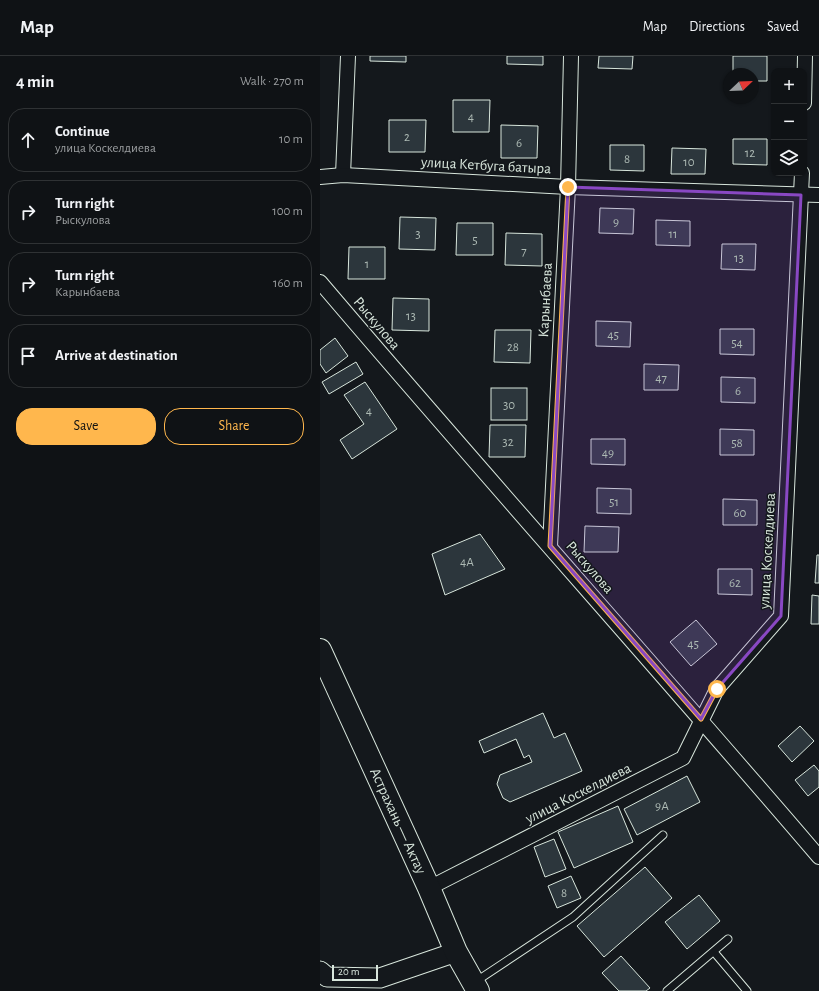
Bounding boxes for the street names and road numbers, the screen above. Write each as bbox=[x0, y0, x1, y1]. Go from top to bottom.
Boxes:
street label: улица Кетбуга батыра bbox=[419, 155, 552, 176]
street label: Карынбаева bbox=[536, 262, 555, 338]
street label: Рыскулова bbox=[350, 294, 403, 353]
street label: улица Коскелдиева bbox=[757, 492, 778, 611]
street label: Рыскулова bbox=[563, 538, 616, 596]
street label: улица Коскелдиева bbox=[522, 760, 634, 827]
street label: Астрахань — Актау bbox=[367, 766, 429, 877]

